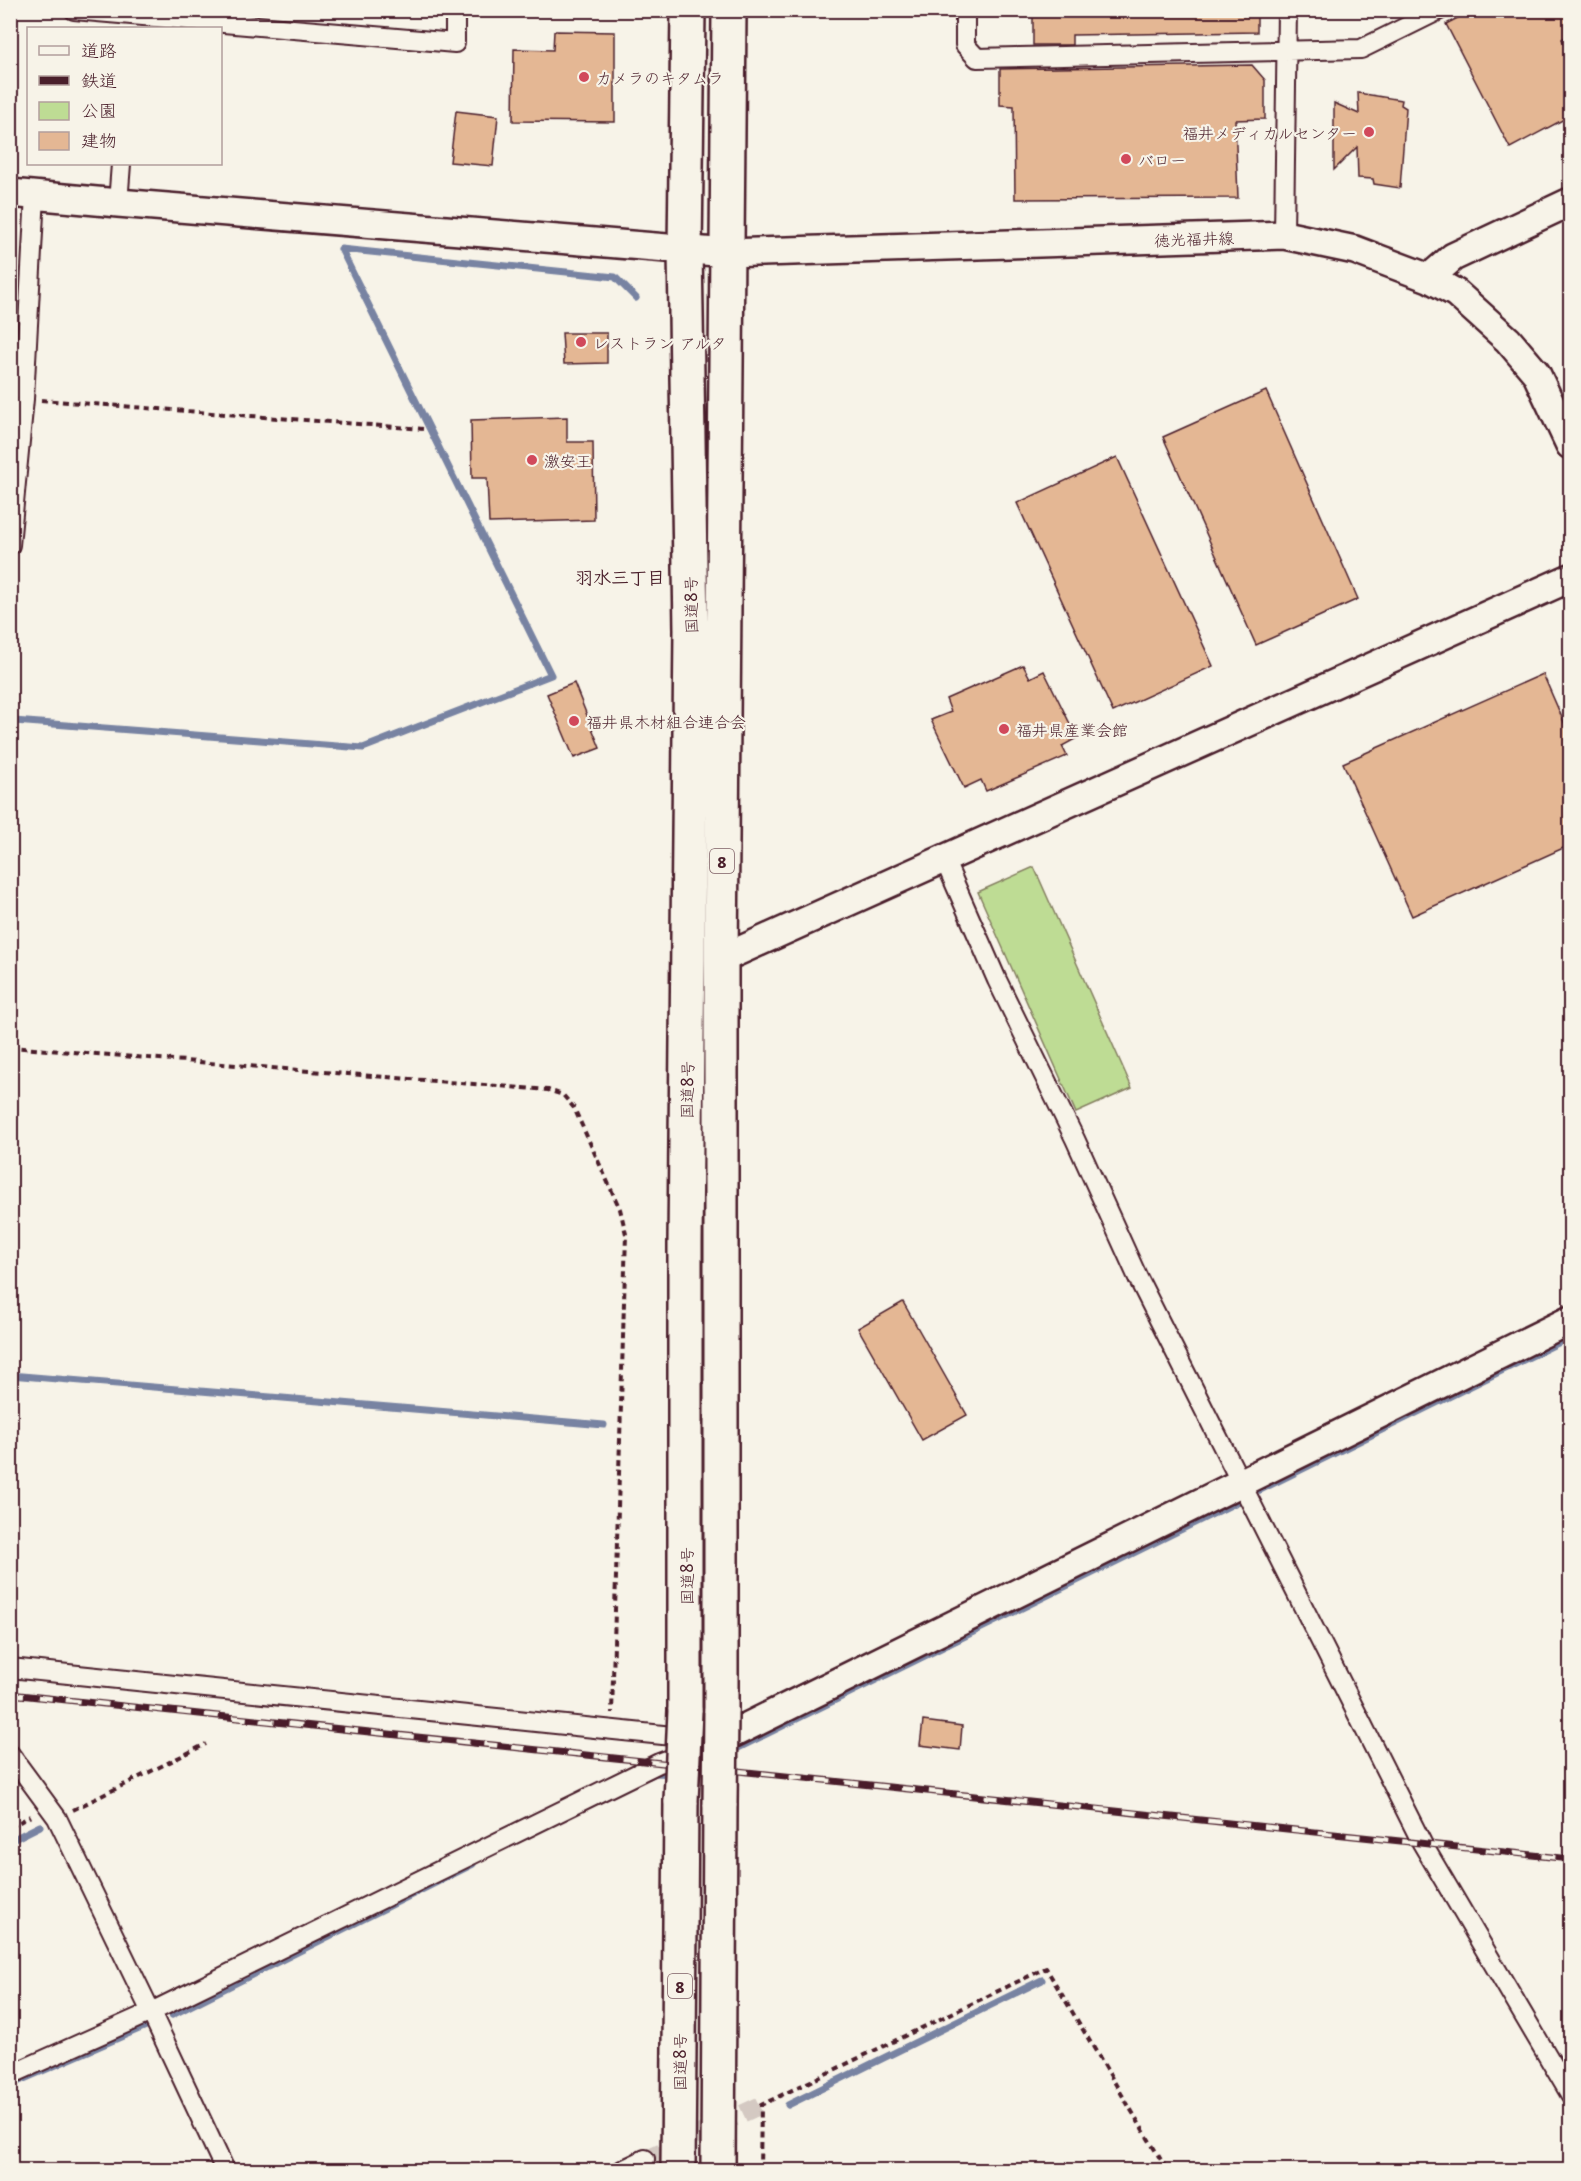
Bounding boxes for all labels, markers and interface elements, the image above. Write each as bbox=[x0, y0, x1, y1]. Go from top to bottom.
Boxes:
legend bbox=[27, 27, 222, 165]
text: 道路 bbox=[81, 36, 117, 63]
place label: カメラのキタムラ bbox=[596, 65, 724, 89]
text: 鉄道 bbox=[81, 66, 117, 93]
marker: カメラのキタムラ bbox=[577, 70, 591, 84]
text: 公園 bbox=[81, 96, 117, 123]
place label: 福井メディカルセンター bbox=[1182, 120, 1357, 144]
marker: 福井メディカルセンター bbox=[1362, 125, 1376, 139]
text: 建物 bbox=[81, 126, 117, 153]
place label: バロー bbox=[1138, 147, 1186, 171]
marker: バロー bbox=[1119, 152, 1133, 166]
street label: 徳光福井線 bbox=[1154, 225, 1234, 251]
place label: レストラン アルタ bbox=[593, 330, 727, 354]
marker: レストラン アルタ bbox=[574, 335, 588, 349]
place label: 激安王 bbox=[544, 448, 592, 472]
marker: 激安王 bbox=[525, 453, 539, 467]
district label: 羽水三丁目 bbox=[575, 563, 665, 590]
street label: 国道8号 bbox=[677, 576, 703, 634]
place label: 福井県木材組合連合会 bbox=[586, 709, 746, 733]
marker: 福井県木材組合連合会 bbox=[567, 714, 581, 728]
place label: 福井県産業会館 bbox=[1016, 717, 1128, 741]
marker: 福井県産業会館 bbox=[997, 722, 1011, 736]
road number: 8 bbox=[710, 849, 734, 873]
street label: 国道8号 bbox=[673, 1061, 699, 1119]
street label: 国道8号 bbox=[674, 1547, 698, 1605]
road number: 8 bbox=[668, 1974, 692, 1998]
street label: 国道8号 bbox=[667, 2033, 691, 2091]

